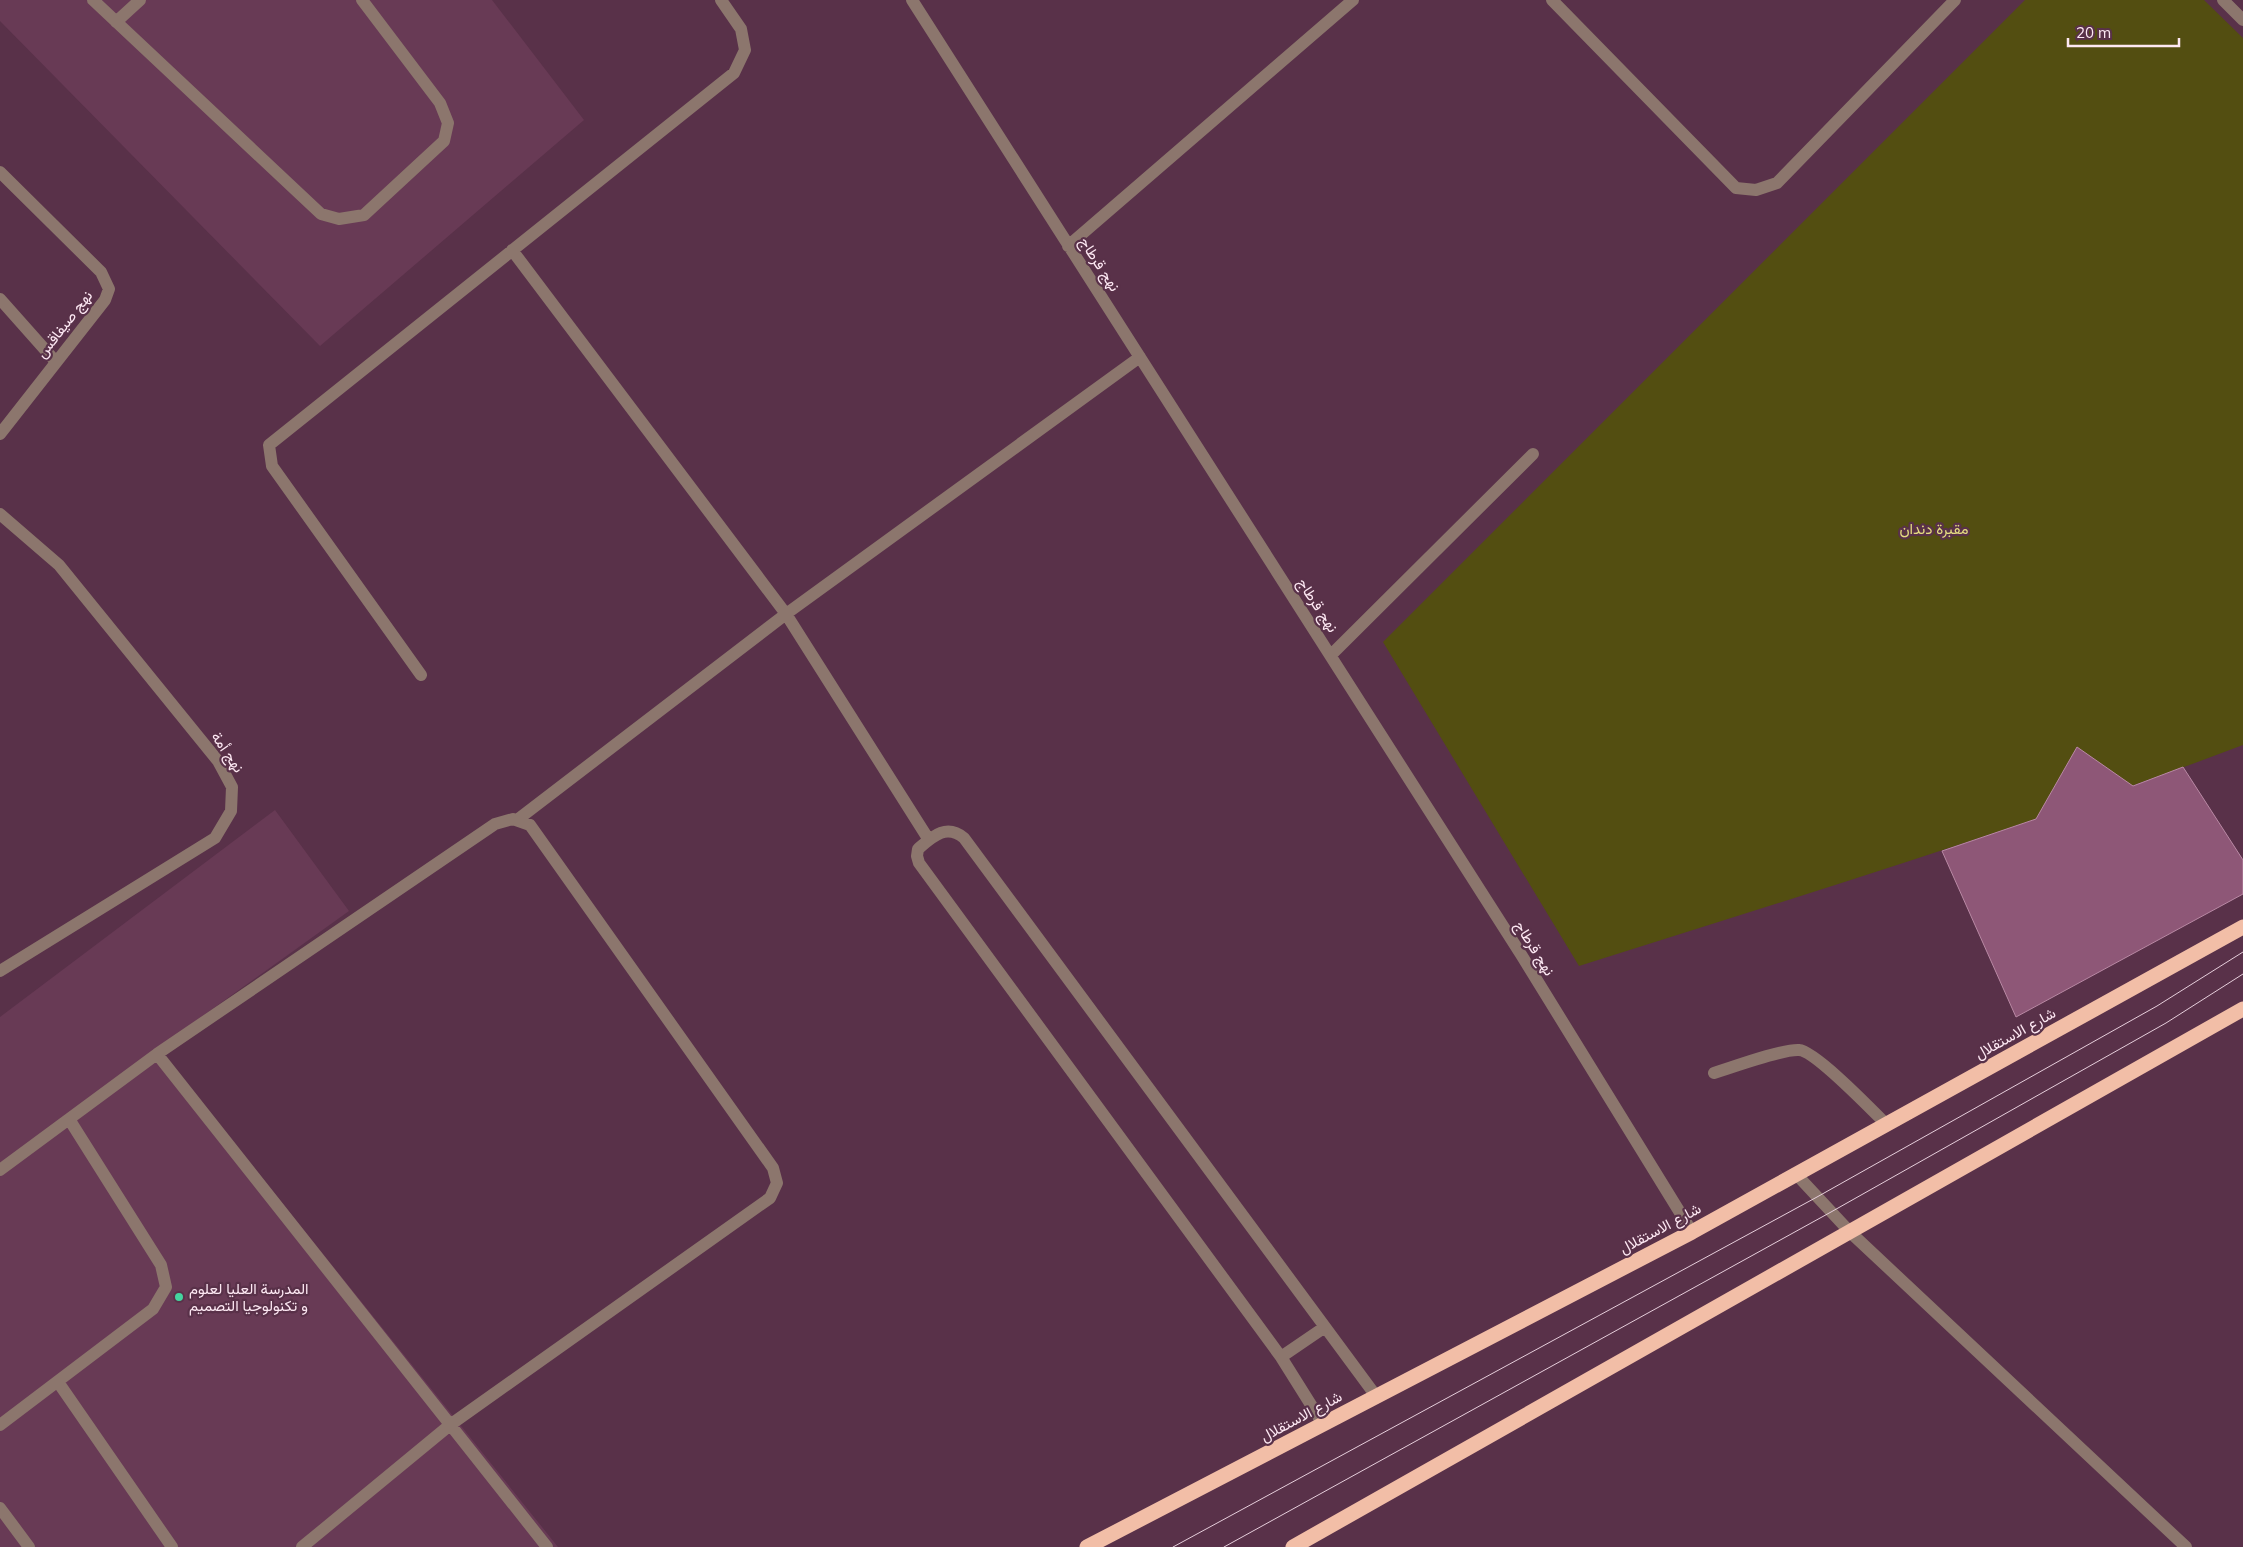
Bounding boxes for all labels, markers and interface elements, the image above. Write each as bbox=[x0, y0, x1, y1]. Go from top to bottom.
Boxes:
scale bar bbox=[2068, 15, 2179, 47]
text: 20 m bbox=[2076, 23, 2111, 42]
street label: نهج قرطاج bbox=[1074, 233, 1125, 296]
street label: نهج صيفاقس bbox=[32, 286, 98, 363]
park label: مقبرة دندان bbox=[1899, 519, 1969, 538]
street label: نهج قرطاج bbox=[1292, 574, 1343, 637]
street label: نهج أمة bbox=[206, 728, 249, 777]
street label: نهج قرطاج bbox=[1509, 917, 1559, 980]
street label: شارع الاستقلال bbox=[1971, 1003, 2060, 1065]
street label: شارع الاستقلال bbox=[1616, 1198, 1705, 1259]
place label: المدرسة العليا لعلوم و تكنولوجيا التصميم bbox=[189, 1279, 309, 1316]
marker: المدرسة العليا لعلوم و تكنولوجيا التصميم bbox=[173, 1291, 185, 1303]
street label: شارع الاستقلال bbox=[1257, 1386, 1346, 1447]

